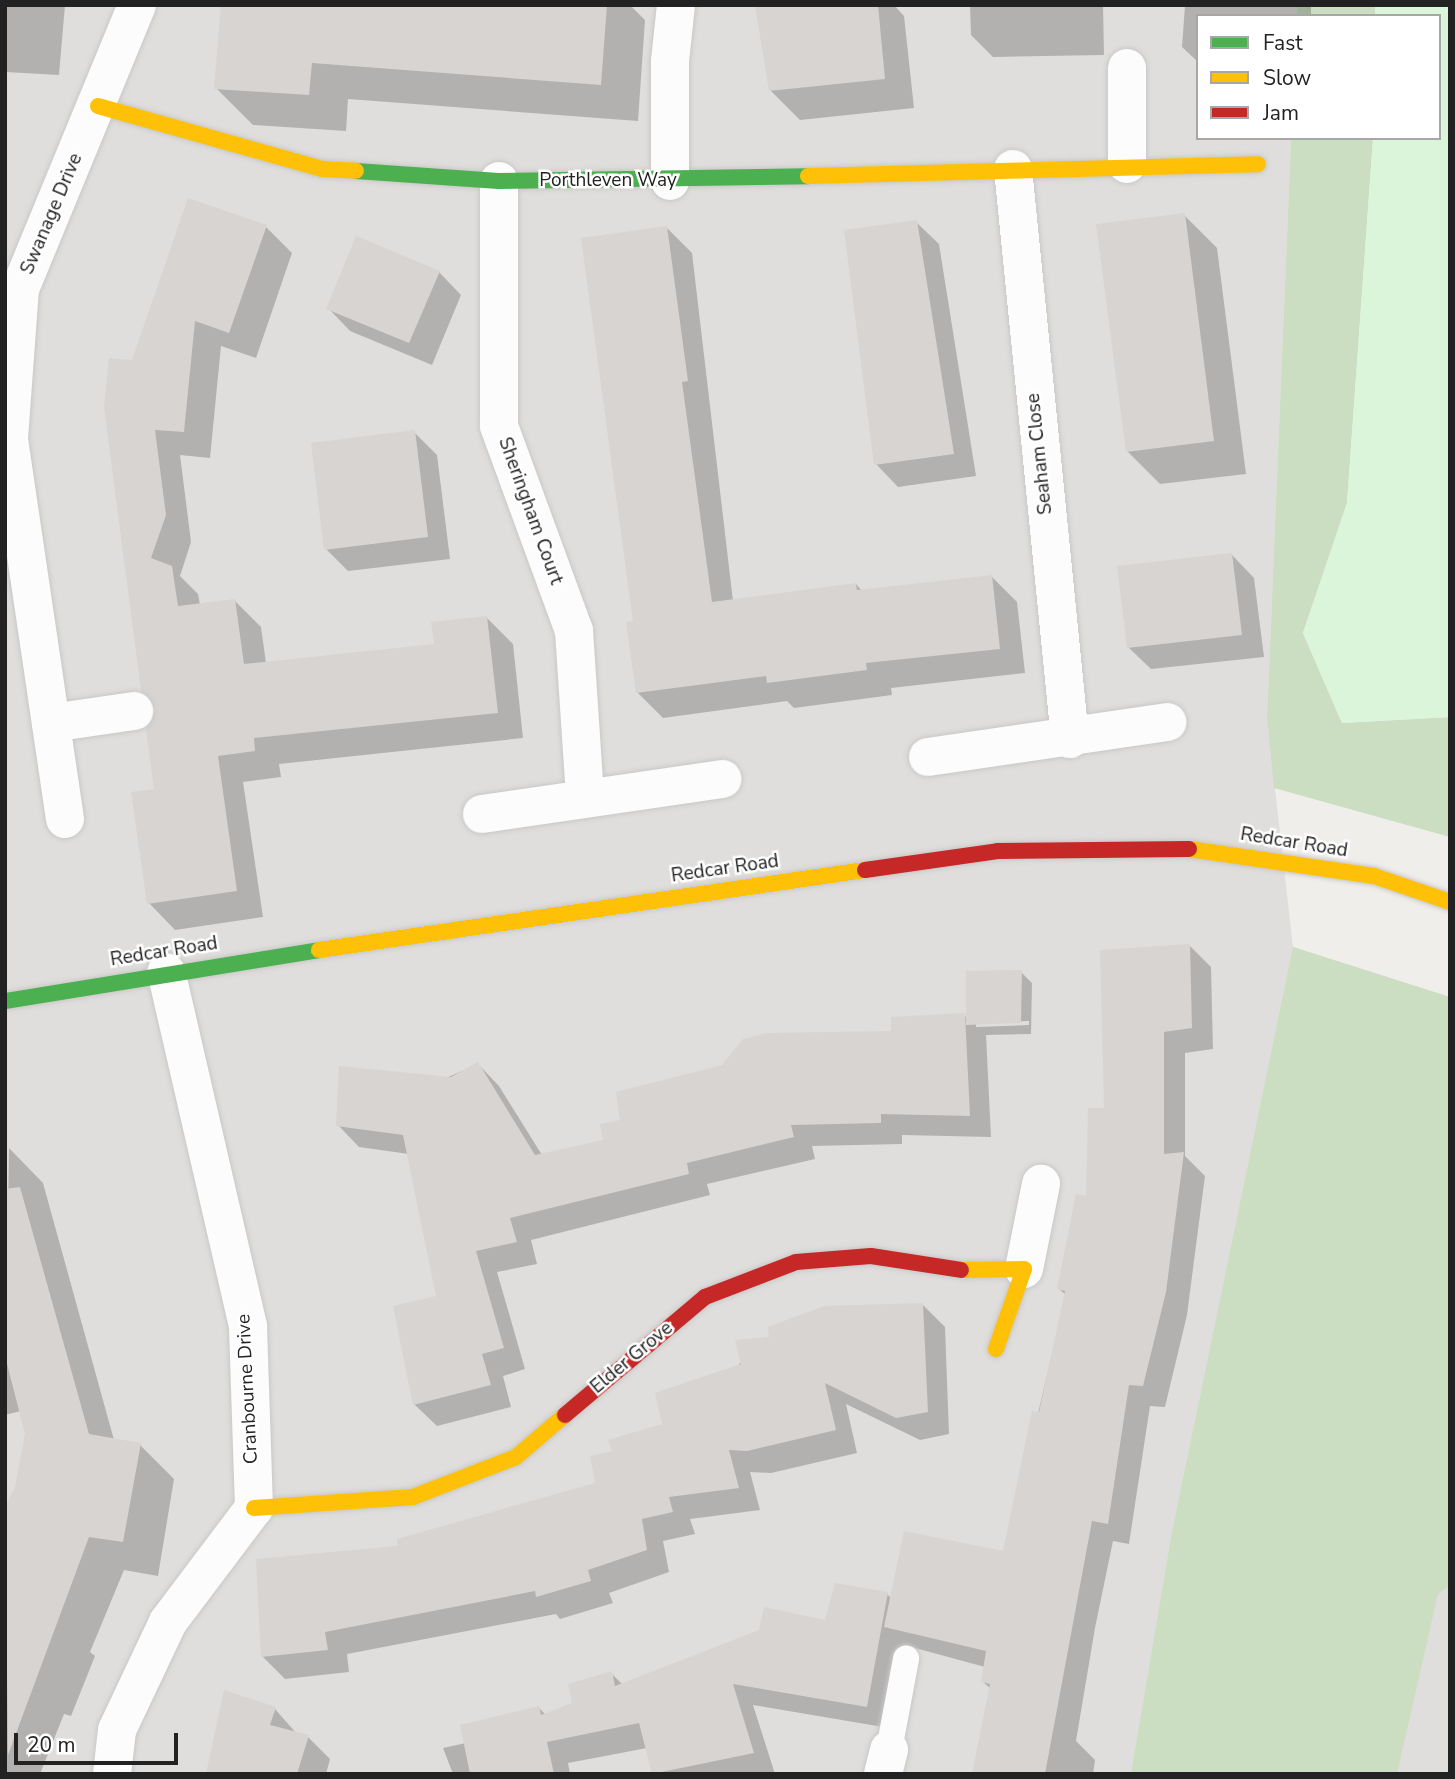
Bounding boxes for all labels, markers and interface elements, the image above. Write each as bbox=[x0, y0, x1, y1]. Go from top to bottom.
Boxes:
legend bbox=[1196, 14, 1441, 140]
text: Fast bbox=[1263, 29, 1303, 57]
text: Slow bbox=[1263, 64, 1311, 92]
text: Jam bbox=[1263, 99, 1299, 127]
street label: Swanage Drive bbox=[16, 150, 88, 278]
street label: Porthleven Way bbox=[539, 170, 677, 192]
street label: Seaham Close bbox=[1022, 392, 1058, 516]
street label: Sheringham Court bbox=[493, 434, 567, 588]
street label: Redcar Road bbox=[1239, 823, 1349, 863]
street label: Redcar Road bbox=[670, 850, 780, 888]
street label: Redcar Road bbox=[109, 932, 219, 972]
street label: Cranbourne Drive bbox=[233, 1313, 263, 1465]
street label: Elder Grove bbox=[586, 1317, 678, 1399]
scale bar bbox=[18, 1720, 182, 1764]
text: 20 m bbox=[27, 1731, 76, 1759]

